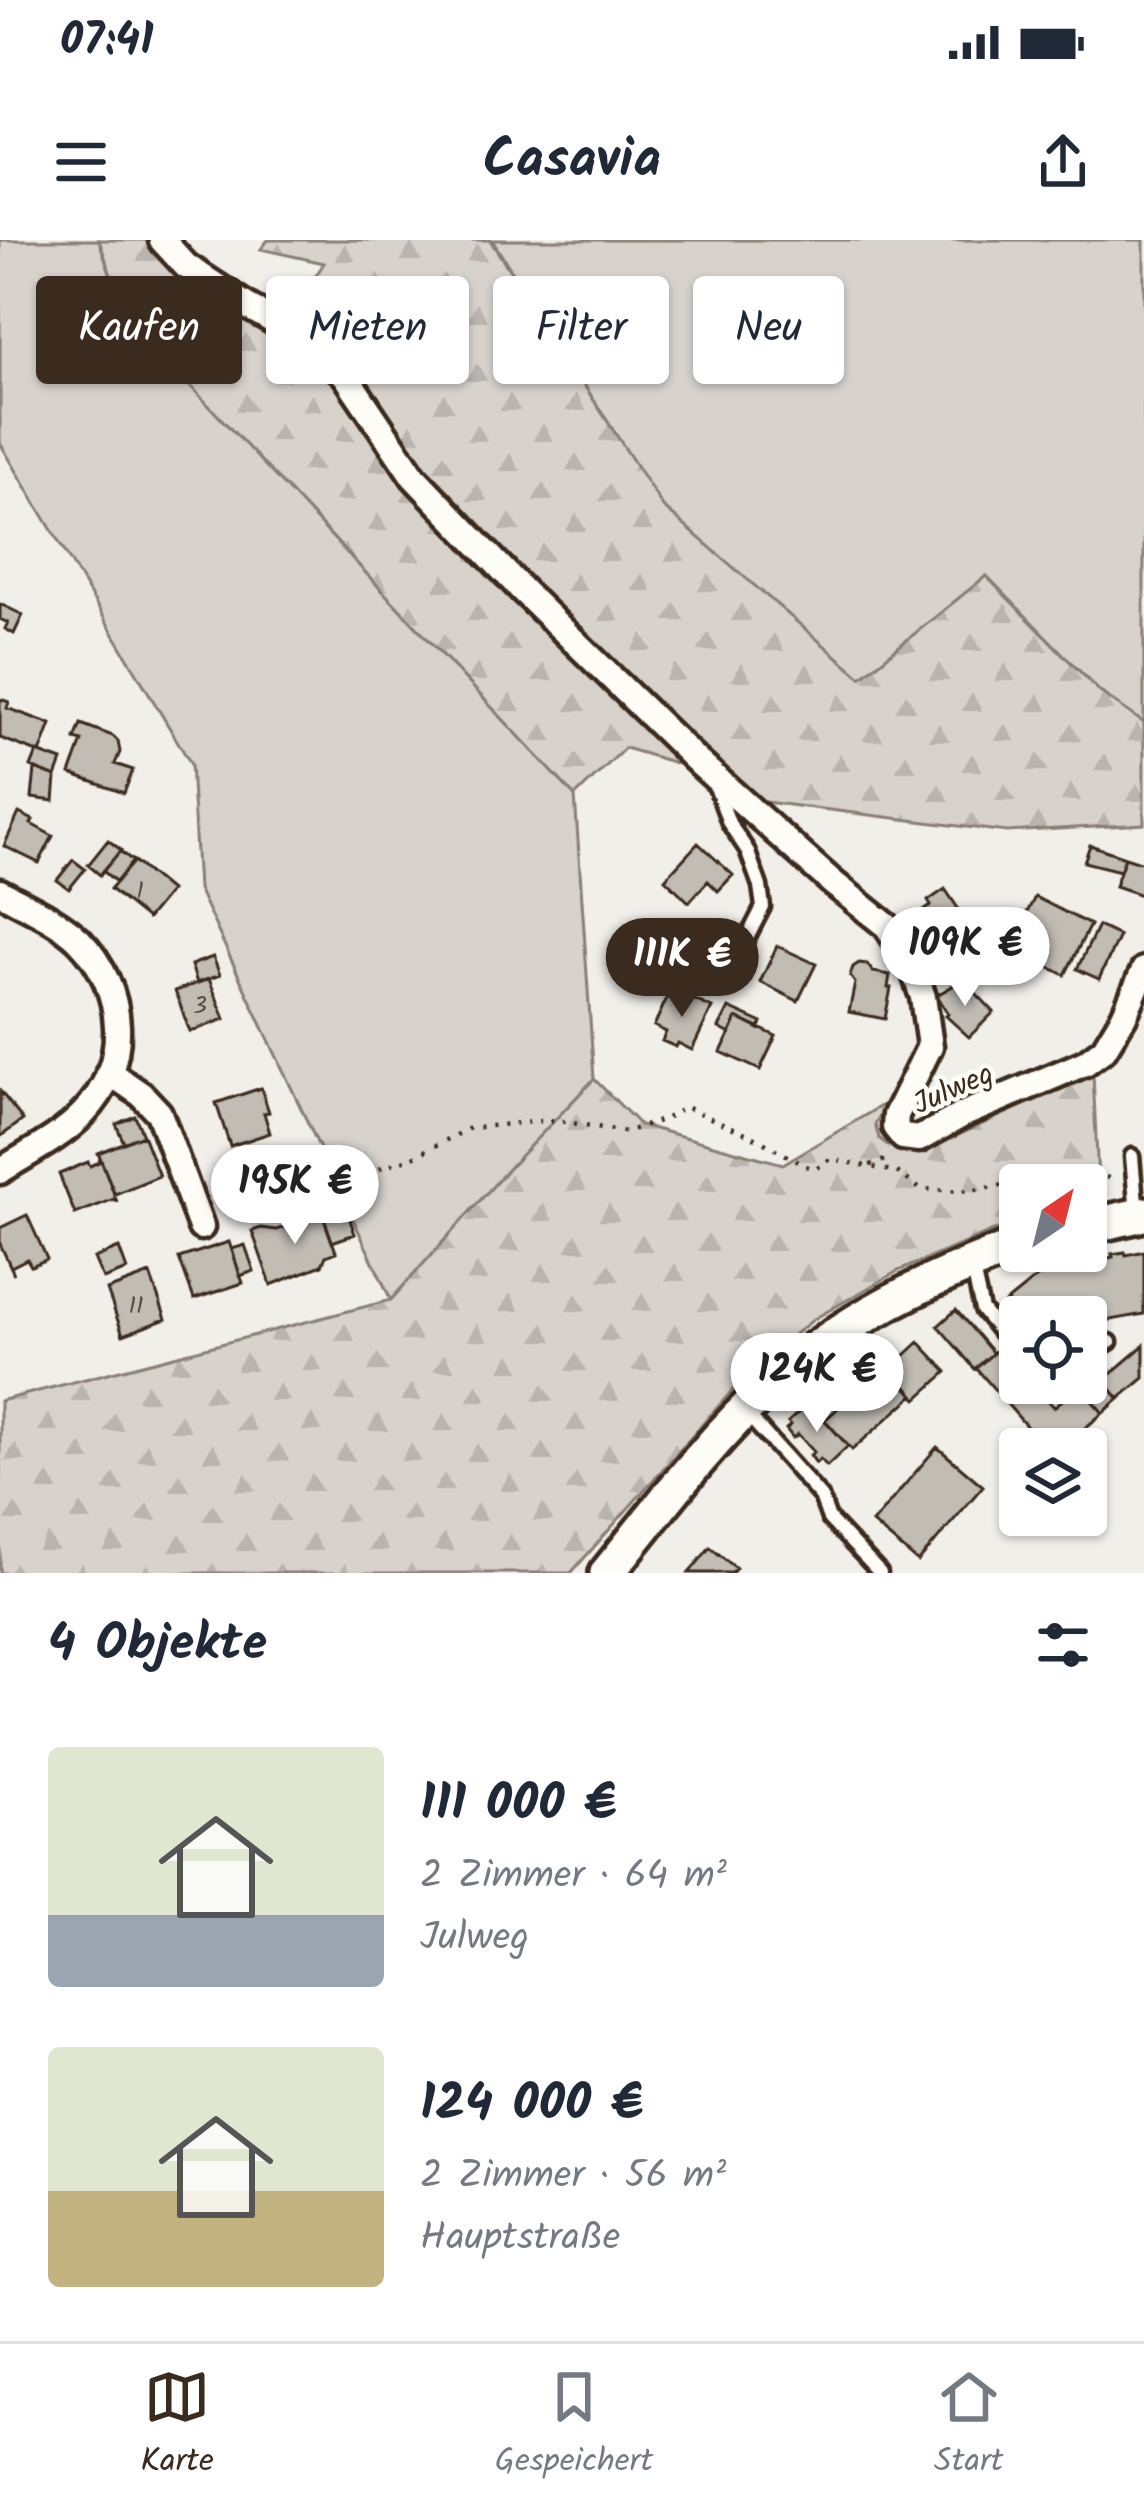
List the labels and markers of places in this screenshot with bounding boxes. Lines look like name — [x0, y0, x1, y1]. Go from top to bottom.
pin: 109K € — [867, 907, 1063, 1009]
pin: 111K € — [584, 918, 780, 1020]
pin: 195K € — [197, 1145, 393, 1247]
pin: 124K € — [719, 1333, 915, 1435]

